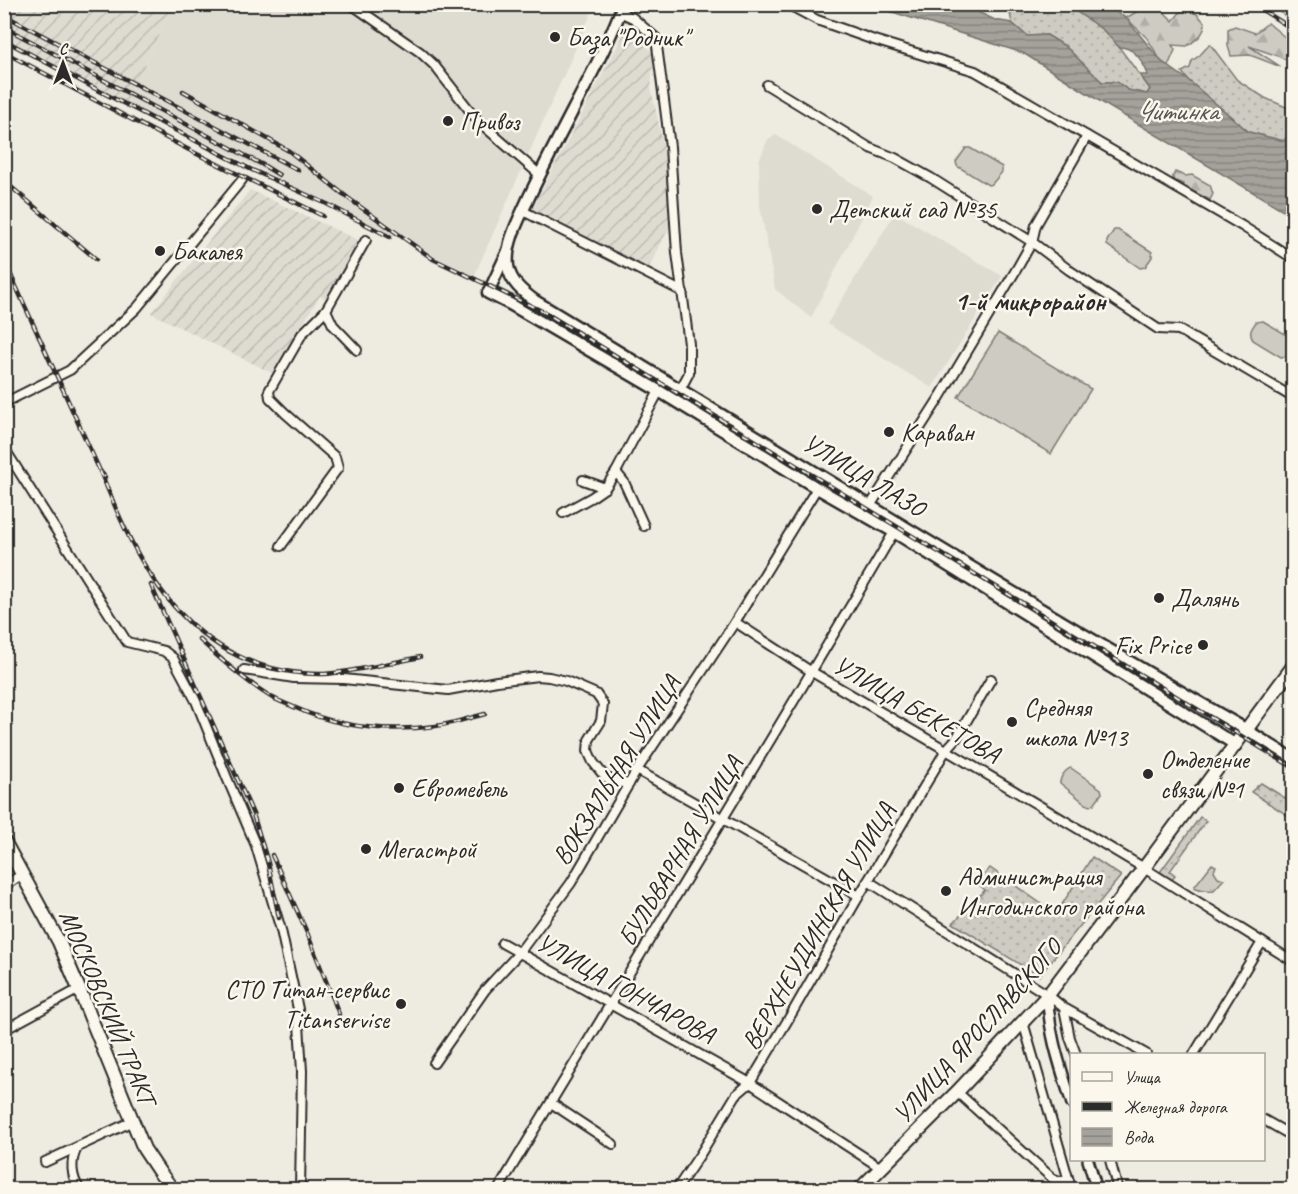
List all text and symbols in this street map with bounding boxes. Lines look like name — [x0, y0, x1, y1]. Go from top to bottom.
place label: База "Родник" — [567, 21, 693, 55]
marker: База "Родник" — [548, 30, 562, 44]
north arrow — [33, 33, 93, 93]
text: С — [59, 39, 69, 59]
water label: Читинка — [1136, 94, 1221, 128]
place label: Привоз — [460, 105, 522, 138]
marker: Привоз — [441, 114, 455, 128]
place label: Детский сад №35 — [829, 193, 998, 226]
marker: Детский сад №35 — [810, 202, 824, 216]
place label: Бакалея — [172, 235, 244, 268]
marker: Бакалея — [153, 244, 167, 258]
district label: 1-й микрорайон — [954, 284, 1108, 318]
place label: Караван — [901, 416, 976, 449]
marker: Караван — [882, 425, 896, 439]
street label: УЛИЦА ЛАЗО — [797, 426, 933, 526]
place label: Далянь — [1171, 582, 1240, 615]
marker: Далянь — [1152, 591, 1166, 605]
place label: Fix Price — [1115, 629, 1193, 662]
marker: Fix Price — [1196, 638, 1210, 652]
street label: УЛИЦА БЕКЕТОВА — [827, 648, 1008, 772]
street label: ВОКЗАЛЬНАЯ УЛИЦА — [545, 668, 689, 871]
place label: Средняя школа №13 — [1024, 691, 1130, 754]
marker: Средняя школа №13 — [1005, 715, 1019, 729]
place label: Отделение связи №1 — [1160, 743, 1251, 806]
street label: БУЛЬВАРНАЯ УЛИЦА — [611, 748, 751, 952]
marker: Отделение связи №1 — [1141, 767, 1155, 781]
place label: Евромебель — [411, 772, 508, 805]
marker: Евромебель — [392, 781, 406, 795]
street label: ВЕРХНЕУДИНСКАЯ УЛИЦА — [734, 796, 903, 1056]
place label: Мегастрой — [378, 833, 479, 866]
marker: Мегастрой — [359, 842, 373, 856]
place label: Администрация Ингодинского района — [958, 860, 1145, 923]
marker: Администрация Ингодинского района — [939, 884, 953, 898]
street label: МОСКОВСКИЙ ТРАКТ — [52, 905, 165, 1114]
street label: УЛИЦА ГОНЧАРОВА — [531, 926, 723, 1052]
street label: УЛИЦА ЯРОСЛАВСКОГО — [886, 930, 1071, 1130]
place label: СТО Титан-сервис Titanservise — [225, 973, 391, 1036]
marker: СТО Титан-сервис Titanservise — [394, 997, 408, 1011]
legend — [1070, 1053, 1265, 1161]
text: Улица — [1124, 1066, 1161, 1088]
text: Железная дорога — [1124, 1096, 1228, 1119]
text: Вода — [1124, 1126, 1155, 1148]

